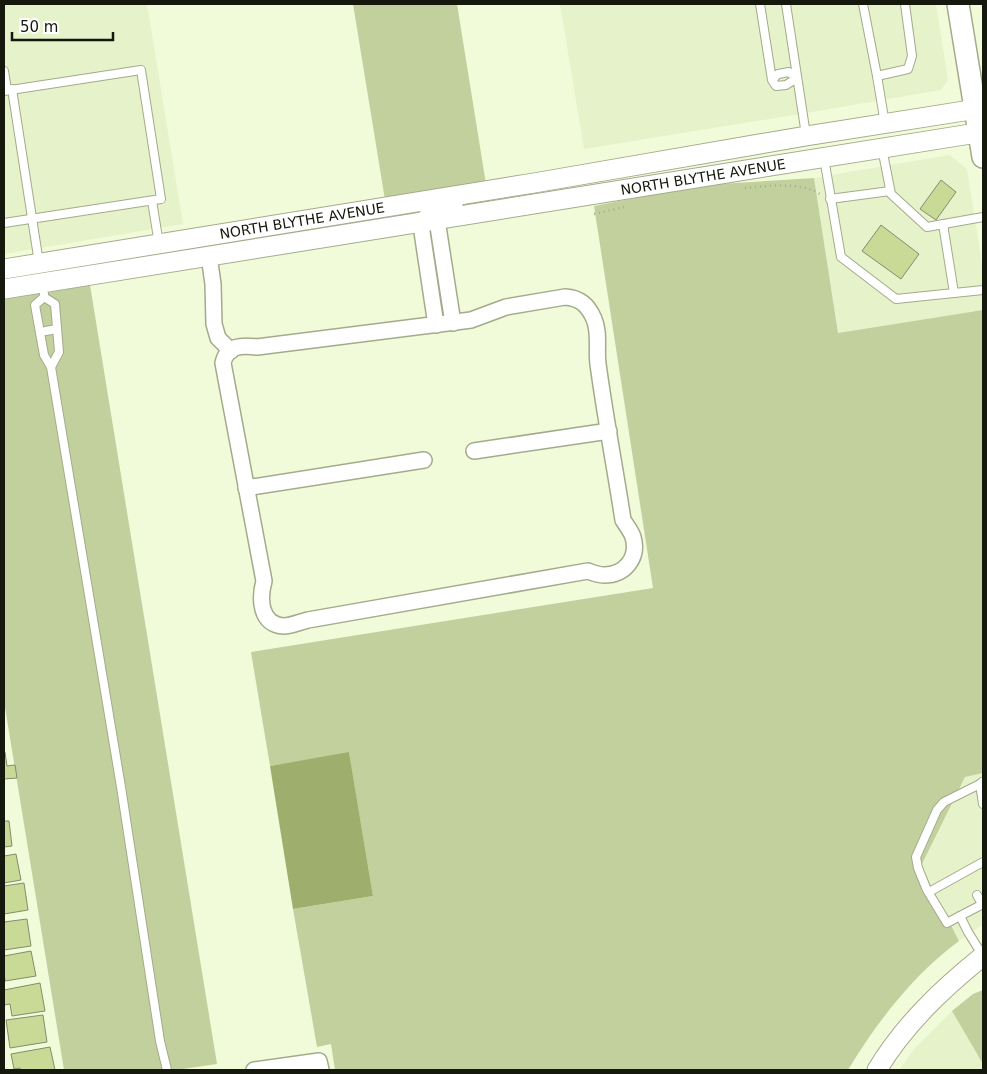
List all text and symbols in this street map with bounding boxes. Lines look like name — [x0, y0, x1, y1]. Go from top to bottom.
scale bar — [12, 10, 114, 42]
text: 50 m — [20, 18, 58, 36]
street label: NORTH BLYTHE AVENUE — [619, 156, 787, 198]
street label: NORTH BLYTHE AVENUE — [218, 199, 386, 242]

